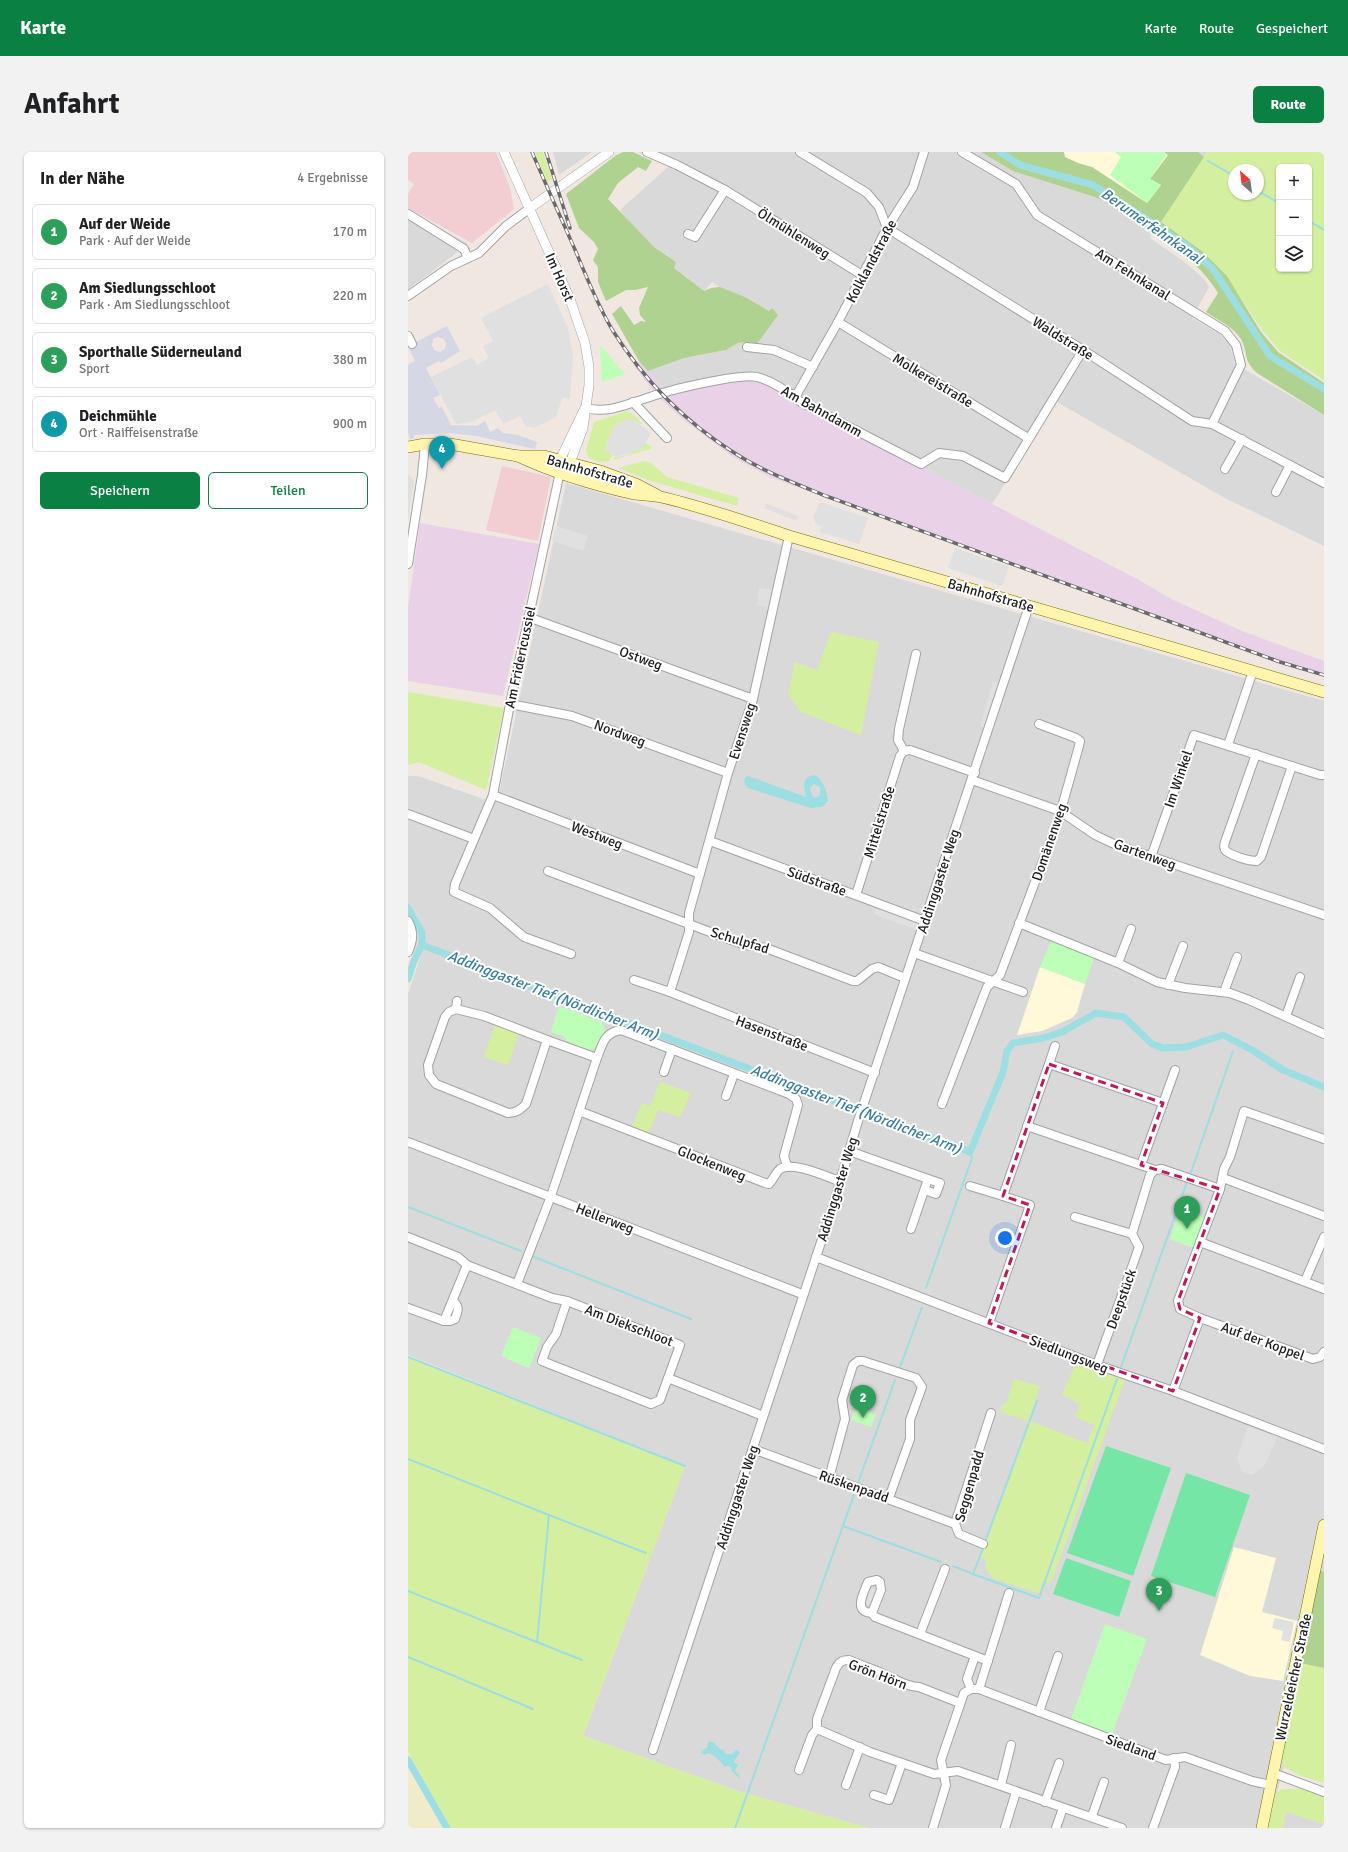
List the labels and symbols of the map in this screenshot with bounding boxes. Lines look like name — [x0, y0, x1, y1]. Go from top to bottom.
north arrow — [1228, 164, 1264, 200]
water label: Berumerfehnkanal — [1098, 184, 1208, 269]
street label: Ölmühlenweg — [754, 204, 833, 262]
street label: Kolklandstraße — [842, 217, 900, 306]
street label: Am Fehnkanal — [1092, 245, 1173, 304]
street label: Im Horst — [541, 250, 578, 304]
street label: Waldstraße — [1029, 313, 1096, 364]
street label: Molkereistraße — [889, 350, 976, 411]
street label: Am Bahndamm — [778, 382, 865, 441]
pin: 4 — [429, 436, 455, 469]
street label: Bahnhofstraße — [545, 451, 635, 492]
street label: Bahnhofstraße — [946, 575, 1036, 616]
street label: Am Fridericussiel — [501, 604, 540, 710]
street label: Ostweg — [617, 643, 665, 674]
street label: Evensweg — [725, 700, 760, 762]
street label: Nordweg — [592, 716, 648, 751]
street label: Im Winkel — [1161, 748, 1196, 810]
street label: Mittelstraße — [860, 784, 899, 860]
street label: Domänenweg — [1028, 801, 1071, 883]
street label: Westweg — [569, 818, 625, 853]
street label: Addinggaster Weg — [914, 827, 963, 935]
street label: Gartenweg — [1111, 835, 1178, 874]
street label: Südstraße — [785, 863, 849, 900]
street label: Schulpfad — [709, 924, 771, 957]
water label: Addinggaster Tief (Nördlicher Arm) — [445, 946, 662, 1044]
street label: Hasenstraße — [733, 1012, 810, 1055]
water label: Addinggaster Tief (Nördlicher Arm) — [748, 1060, 965, 1158]
street label: Addinggaster Weg — [813, 1135, 861, 1243]
street label: Glockenweg — [675, 1142, 749, 1185]
pin: 1 — [1174, 1196, 1200, 1229]
street label: Hellerweg — [573, 1200, 636, 1237]
your location — [995, 1228, 1015, 1248]
street label: Deepstück — [1103, 1267, 1140, 1332]
street label: Am Diekschloot — [582, 1301, 676, 1350]
street label: Auf der Koppel — [1219, 1318, 1307, 1364]
street label: Siedlungsweg — [1027, 1332, 1111, 1377]
pin: 2 — [850, 1385, 876, 1418]
street label: Addinggaster Weg — [713, 1443, 762, 1551]
street label: Seggenpadd — [951, 1448, 988, 1524]
street label: Rüskenpadd — [817, 1467, 891, 1506]
pin: 3 — [1146, 1578, 1172, 1611]
street label: Wurzeldeicher Straße — [1272, 1612, 1315, 1742]
street label: Grön Hörn — [846, 1656, 910, 1693]
street label: Siedland — [1103, 1731, 1158, 1764]

